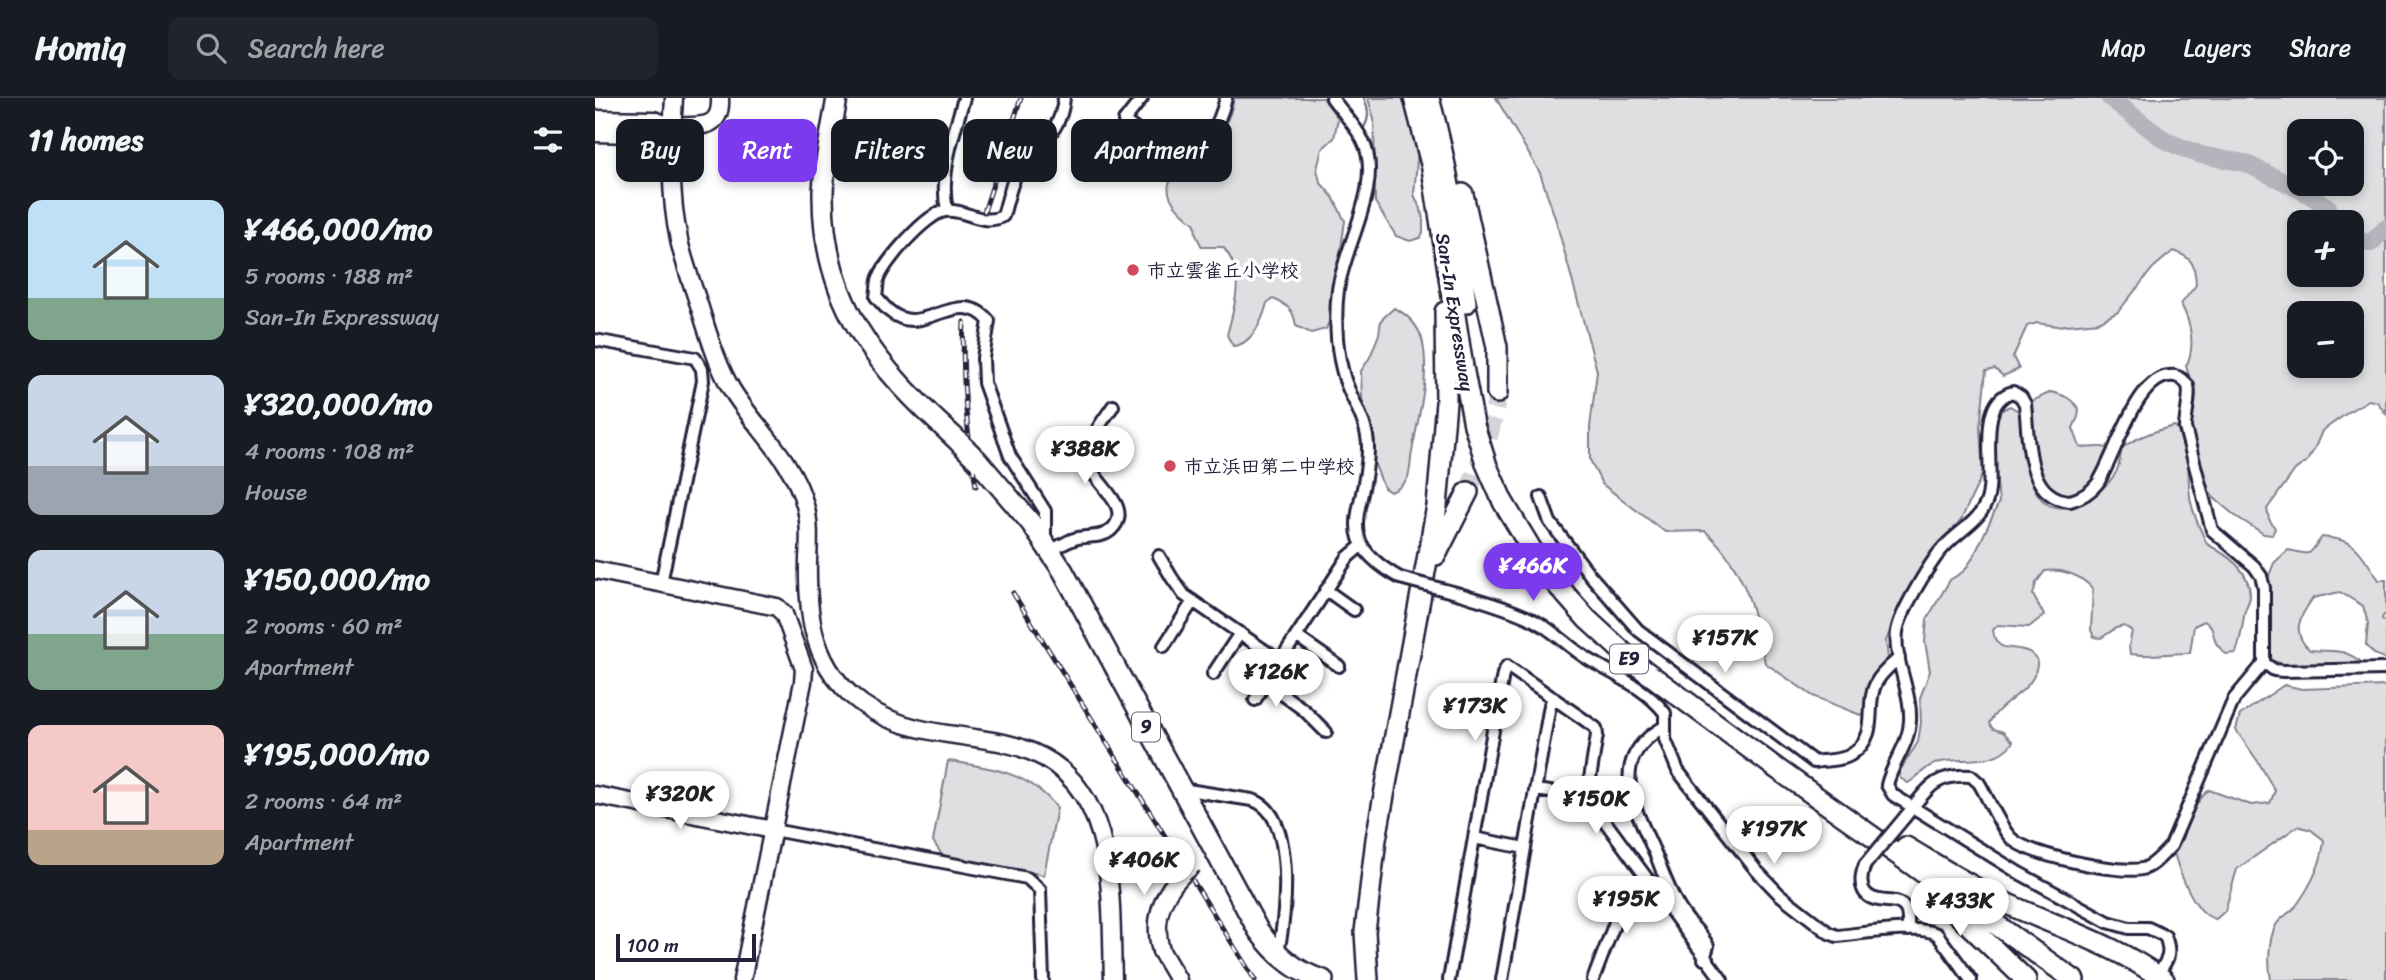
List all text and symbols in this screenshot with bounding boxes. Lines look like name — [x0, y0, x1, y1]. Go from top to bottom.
search box — [168, 17, 658, 80]
text: Homiq — [35, 19, 126, 77]
text: Search here — [248, 25, 385, 71]
text: Map — [2101, 27, 2146, 69]
text: Layers — [2184, 27, 2251, 69]
text: Share — [2289, 27, 2351, 69]
icon: search — [192, 29, 230, 67]
text: 11 homes — [28, 113, 143, 167]
chip: Buy — [616, 119, 704, 182]
chip: Rent — [718, 119, 817, 182]
chip: Filters — [831, 119, 949, 182]
chip: New — [963, 119, 1057, 182]
chip: Apartment — [1071, 119, 1232, 182]
map controls — [2287, 119, 2364, 378]
button: locate — [2287, 119, 2364, 196]
icon: filters — [529, 121, 567, 159]
text: ¥466,000/mo — [245, 202, 433, 256]
button: + — [2287, 210, 2364, 287]
icon: home — [84, 228, 168, 312]
street label: San-In Expressway — [1426, 230, 1484, 394]
place label: 市立雲雀丘小学校 — [1147, 254, 1299, 287]
text: 5 rooms · 188 m² — [245, 256, 413, 297]
marker: 市立雲雀丘小学校 — [1125, 262, 1141, 278]
text: San-In Expressway — [245, 297, 439, 338]
button: − — [2287, 301, 2364, 378]
text: ¥320,000/mo — [245, 377, 433, 431]
icon: home — [84, 403, 168, 487]
pin: ¥388K — [1036, 426, 1134, 486]
text: ¥388K — [1051, 428, 1119, 469]
text: 4 rooms · 108 m² — [245, 431, 414, 472]
place label: 市立浜田第二中学校 — [1184, 450, 1355, 483]
marker: 市立浜田第二中学校 — [1162, 458, 1178, 474]
text: House — [245, 472, 307, 513]
pin: ¥466K — [1484, 544, 1582, 603]
text: ¥466K — [1499, 545, 1567, 586]
text: ¥150,000/mo — [245, 552, 430, 606]
icon: home — [84, 578, 168, 662]
text: 2 rooms · 60 m² — [245, 606, 403, 647]
pin: ¥157K — [1676, 616, 1774, 675]
text: ¥157K — [1693, 617, 1757, 658]
road number: E9 — [1610, 644, 1648, 674]
text: Apartment — [245, 647, 354, 688]
pin: ¥126K — [1227, 650, 1325, 709]
text: ¥126K — [1245, 651, 1307, 692]
pin: ¥173K — [1426, 684, 1524, 743]
text: ¥173K — [1444, 685, 1506, 726]
road number: 9 — [1132, 712, 1160, 742]
text: ¥195,000/mo — [245, 727, 429, 781]
icon: home — [84, 753, 168, 837]
pin: ¥320K — [631, 772, 729, 831]
text: ¥320K — [646, 773, 714, 814]
pin: ¥150K — [1547, 776, 1645, 836]
text: ¥150K — [1563, 778, 1629, 819]
text: 2 rooms · 64 m² — [245, 781, 402, 822]
pin: ¥197K — [1725, 806, 1823, 866]
text: ¥197K — [1742, 808, 1806, 849]
text: Apartment — [245, 822, 354, 863]
pin: ¥406K — [1095, 838, 1193, 897]
text: ¥406K — [1110, 839, 1178, 880]
pin: ¥195K — [1577, 876, 1675, 936]
text: ¥195K — [1594, 878, 1658, 919]
pin: ¥433K — [1911, 878, 2009, 938]
text: ¥433K — [1927, 880, 1993, 921]
text: 100 m — [627, 929, 679, 962]
scale bar — [616, 931, 756, 963]

